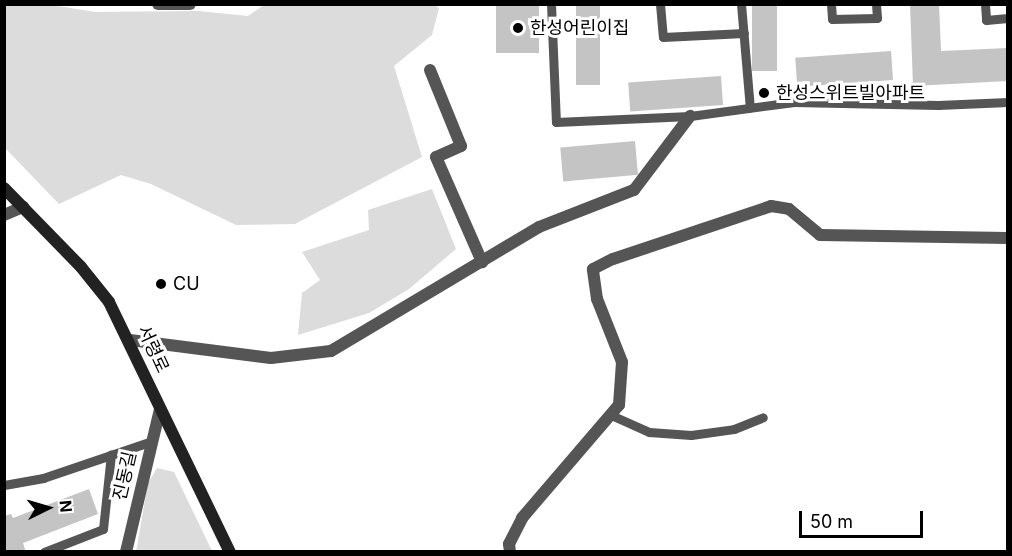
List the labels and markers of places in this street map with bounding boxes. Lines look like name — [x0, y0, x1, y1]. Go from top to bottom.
place label: 한성어린이집 — [530, 17, 629, 39]
marker: 한성어린이집 — [511, 21, 525, 35]
place label: 한성스위트빌아파트 — [776, 82, 925, 104]
marker: 한성스위트빌아파트 — [757, 86, 771, 100]
place label: CU — [173, 273, 200, 295]
marker: CU — [154, 277, 168, 291]

